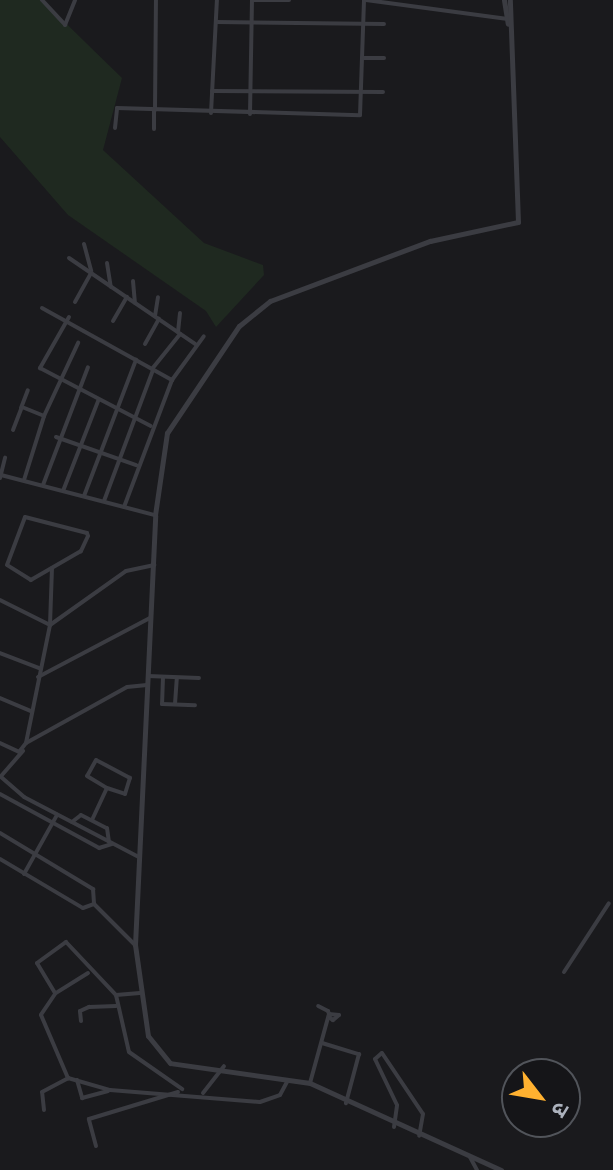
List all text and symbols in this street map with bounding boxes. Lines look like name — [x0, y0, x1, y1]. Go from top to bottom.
north arrow — [501, 1058, 581, 1138]
text: उ — [546, 1098, 574, 1122]

